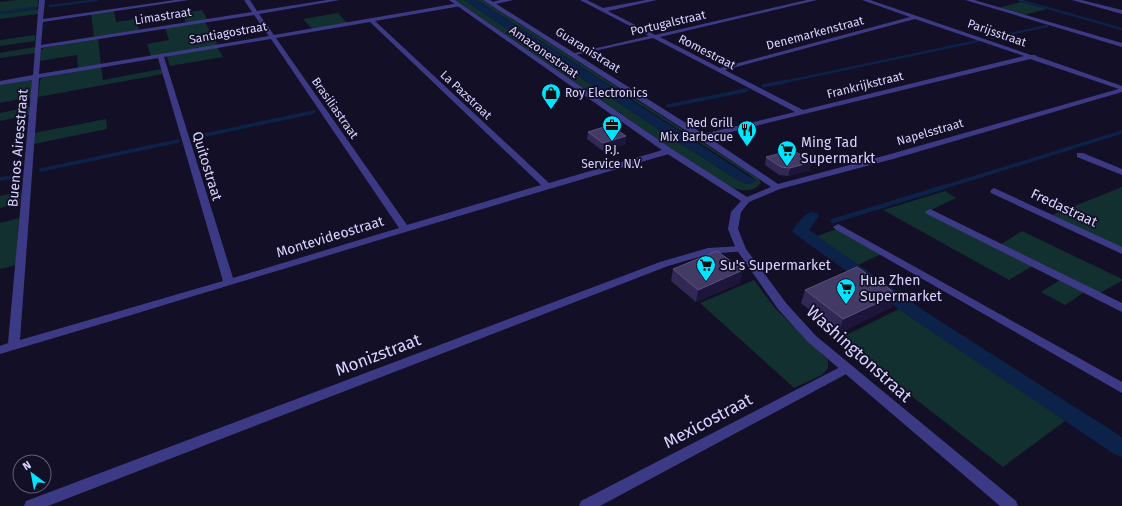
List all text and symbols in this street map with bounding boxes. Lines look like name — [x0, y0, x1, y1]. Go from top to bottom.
street label: Limastraat — [133, 4, 193, 27]
street label: Portugalstraat — [629, 7, 708, 38]
street label: Denemarkenstraat — [765, 13, 866, 53]
street label: Parijsstraat — [966, 16, 1029, 50]
street label: Santiagostraat — [188, 19, 269, 47]
street label: Amazonestraat — [507, 23, 582, 81]
street label: Guaranistraat — [553, 25, 624, 76]
street label: Romestraat — [676, 32, 739, 73]
street label: La Pazstraat — [437, 68, 495, 123]
street label: Frankrijkstraat — [825, 69, 905, 101]
street label: Brasiliastraat — [309, 75, 362, 142]
shop icon: Roy Electronics — [540, 82, 562, 110]
place label: Roy Electronics — [565, 86, 648, 100]
street label: Buenos Airesstraat — [4, 87, 32, 208]
office icon: P.J. Service N.V. — [601, 114, 623, 142]
place label: Red Grill Mix Barbecue — [660, 116, 733, 144]
street label: Napelsstraat — [895, 116, 966, 148]
restaurant icon: Red Grill Mix Barbecue — [736, 119, 758, 147]
street label: Quitostraat — [188, 129, 226, 204]
place label: Ming Tad Supermarkt — [801, 134, 876, 167]
supermarket icon: Ming Tad Supermarkt — [776, 139, 798, 167]
place label: P.J. Service N.V. — [581, 143, 643, 171]
street label: Fredastraat — [1028, 185, 1101, 231]
street label: Montevideostraat — [274, 212, 387, 261]
supermarket icon: Su's Supermarket — [695, 254, 717, 282]
place label: Su's Supermarket — [720, 257, 832, 274]
place label: Hua Zhen Supermarket — [860, 272, 943, 305]
supermarket icon: Hua Zhen Supermarket — [835, 277, 857, 305]
street label: Washingtonstraat — [802, 301, 917, 407]
street label: Monizstraat — [332, 329, 424, 381]
street label: Mexicostraat — [660, 388, 757, 453]
north arrow — [12, 454, 52, 494]
text: N — [20, 458, 34, 473]

